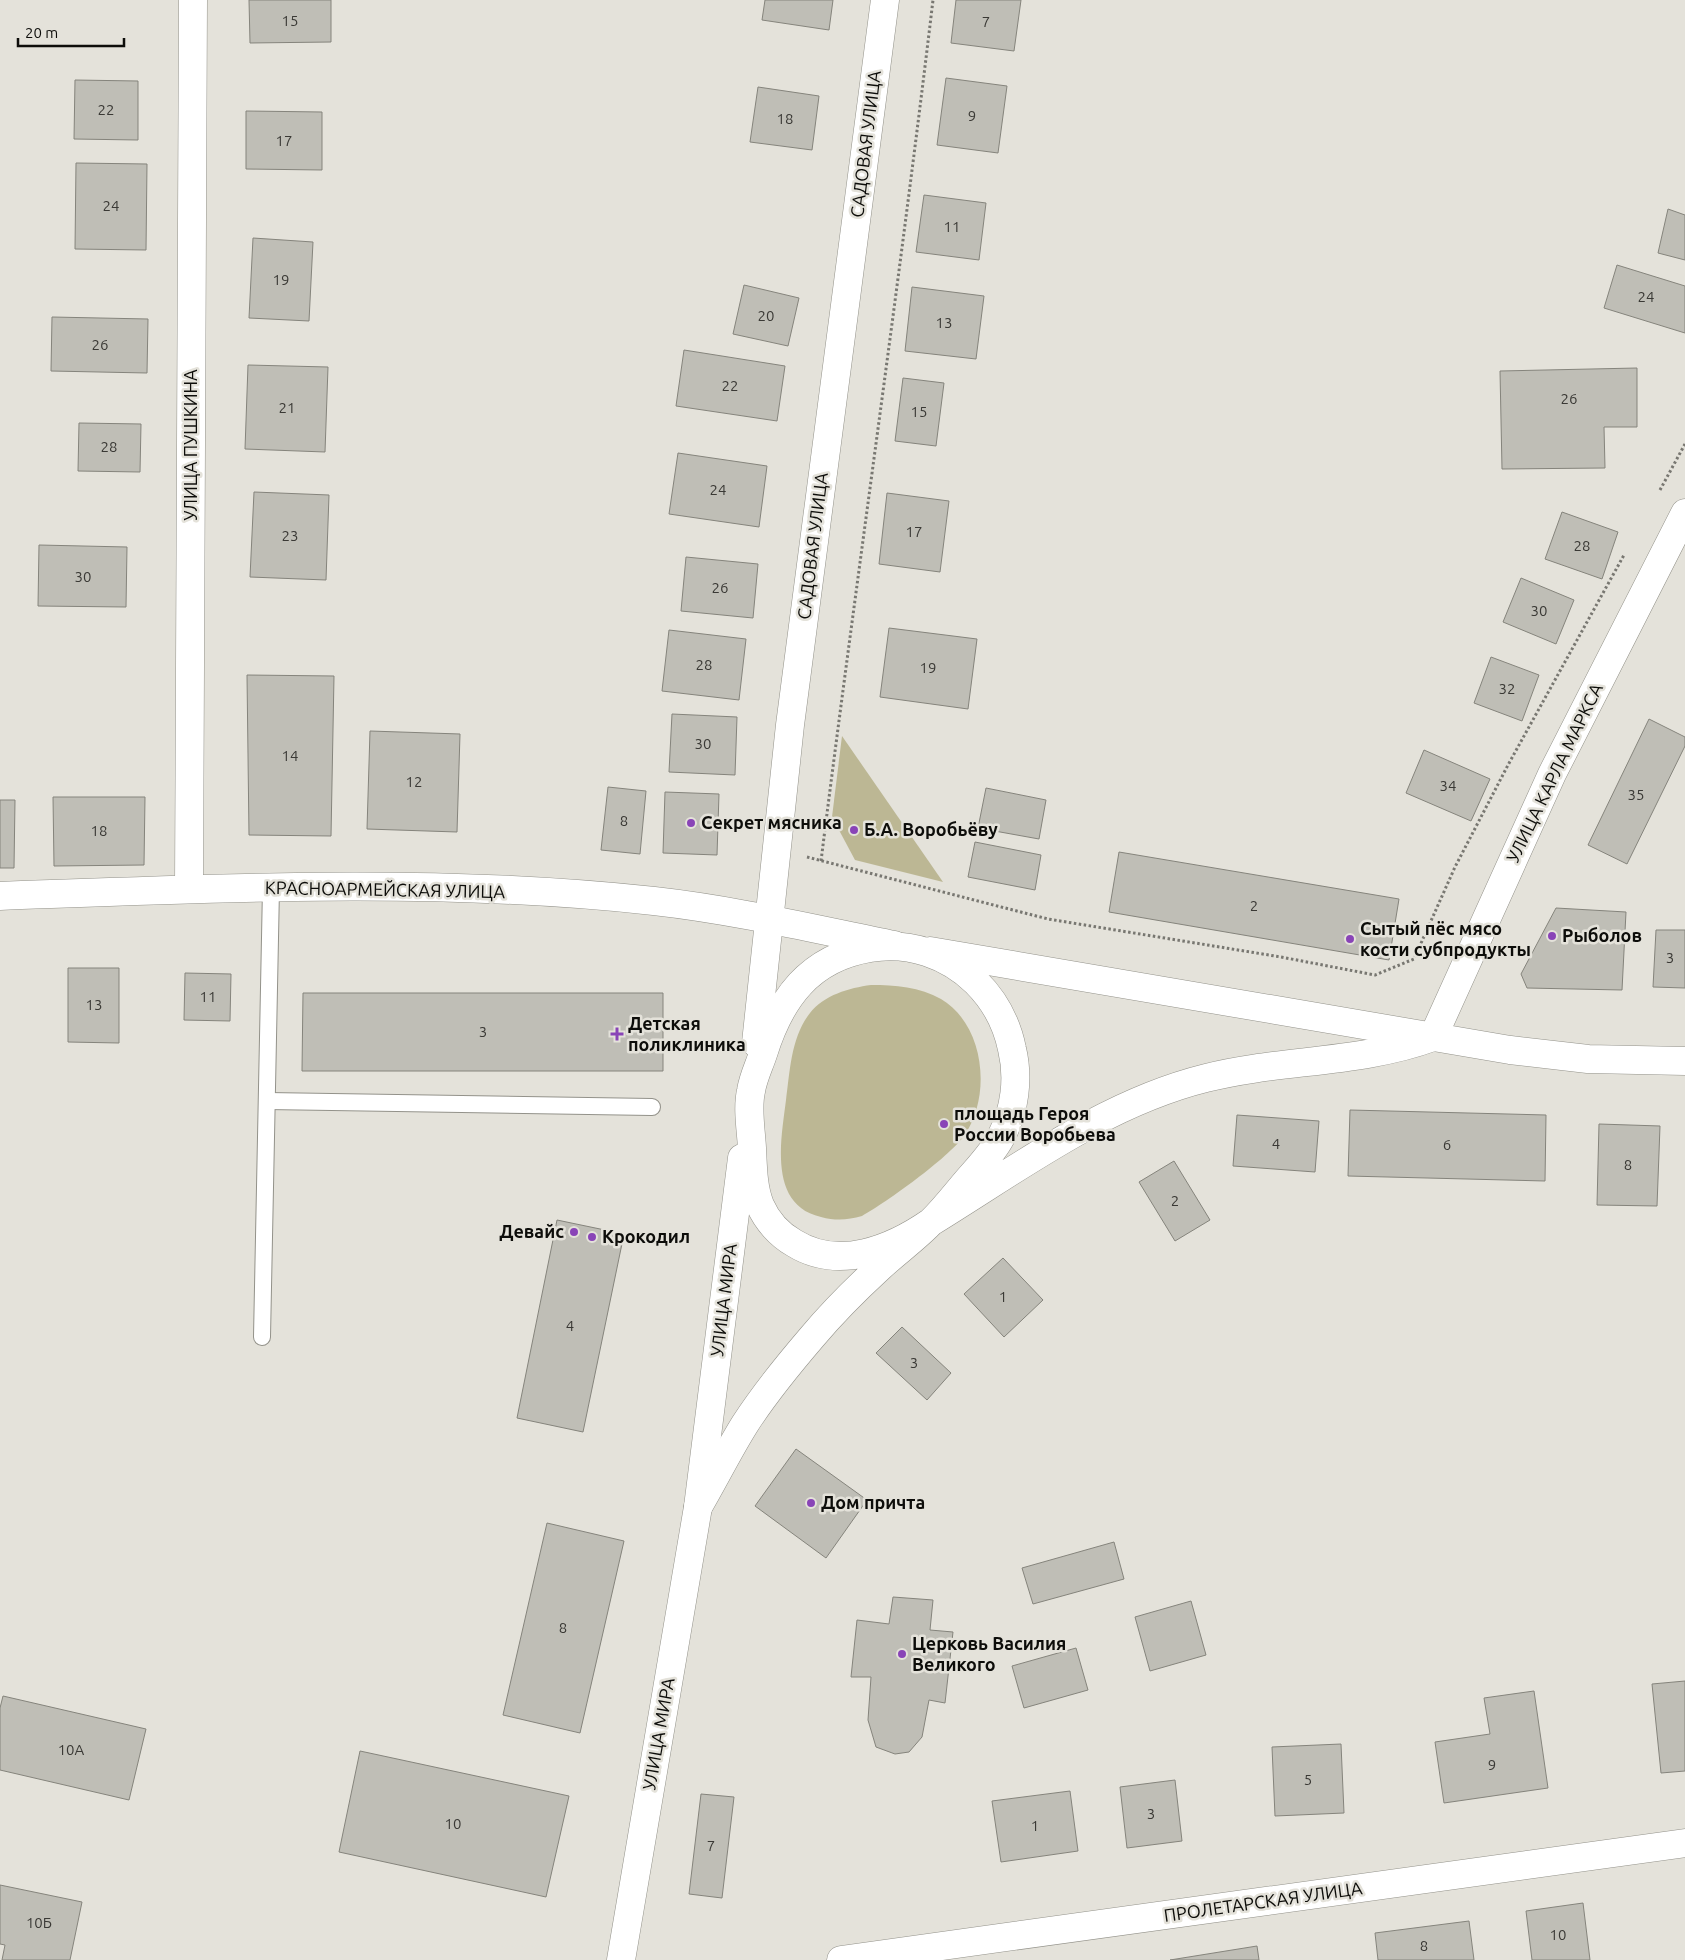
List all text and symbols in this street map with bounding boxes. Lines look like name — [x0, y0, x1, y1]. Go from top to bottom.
house number: 15 — [282, 12, 298, 29]
house number: 7 — [982, 13, 990, 30]
scale bar — [18, 15, 124, 47]
text: 20 m — [25, 24, 58, 41]
street label: САДОВАЯ УЛИЦА — [846, 69, 884, 219]
house number: 22 — [98, 101, 114, 118]
house number: 9 — [968, 107, 976, 124]
house number: 18 — [777, 110, 793, 127]
house number: 17 — [276, 132, 292, 149]
house number: 24 — [103, 197, 119, 214]
house number: 11 — [944, 218, 960, 235]
house number: 19 — [273, 271, 289, 288]
house number: 24 — [1638, 288, 1654, 305]
house number: 20 — [758, 307, 774, 324]
house number: 13 — [936, 314, 952, 331]
house number: 26 — [92, 336, 108, 353]
street label: УЛИЦА ПУШКИНА — [180, 369, 200, 521]
house number: 22 — [722, 377, 738, 394]
house number: 26 — [1561, 390, 1577, 407]
house number: 21 — [279, 399, 295, 416]
house number: 15 — [911, 403, 927, 420]
house number: 28 — [101, 438, 117, 455]
street label: САДОВАЯ УЛИЦА — [793, 471, 831, 621]
house number: 24 — [710, 481, 726, 498]
house number: 17 — [906, 523, 922, 540]
house number: 23 — [282, 527, 298, 544]
house number: 28 — [1574, 537, 1590, 554]
house number: 30 — [75, 568, 91, 585]
house number: 26 — [712, 579, 728, 596]
house number: 30 — [1531, 602, 1547, 619]
house number: 28 — [696, 656, 712, 673]
house number: 19 — [920, 659, 936, 676]
house number: 32 — [1499, 680, 1515, 697]
street label: УЛИЦА КАРЛА МАРКСА — [1502, 680, 1606, 865]
house number: 30 — [695, 735, 711, 752]
house number: 14 — [282, 747, 298, 764]
house number: 12 — [406, 773, 422, 790]
house number: 34 — [1440, 777, 1456, 794]
house number: 35 — [1628, 786, 1644, 803]
house number: 8 — [620, 812, 628, 829]
place label: Секрет мясника — [701, 812, 842, 832]
marker: Секрет мясника — [685, 817, 697, 829]
place label: Б.А. Воробьёву — [864, 819, 998, 839]
house number: 18 — [91, 822, 107, 839]
marker: Б.А. Воробьёву — [848, 824, 860, 836]
street label: КРАСНОАРМЕЙСКАЯ УЛИЦА — [265, 877, 506, 901]
house number: 2 — [1250, 897, 1258, 914]
place label: Сытый пёс мясо кости субпродукты — [1360, 918, 1531, 959]
place label: Рыболов — [1562, 925, 1642, 945]
marker: Рыболов — [1546, 930, 1558, 942]
marker: Сытый пёс мясо кости субпродукты — [1344, 933, 1356, 945]
house number: 3 — [1666, 949, 1674, 966]
house number: 11 — [200, 988, 216, 1005]
house number: 13 — [86, 996, 102, 1013]
place label: Детская поликлиника — [628, 1013, 746, 1054]
house number: 3 — [479, 1023, 487, 1040]
marker: Детская поликлиника — [610, 1027, 624, 1041]
place label: площадь Героя России Воробьева — [954, 1103, 1116, 1144]
marker: площадь Героя России Воробьева — [938, 1118, 950, 1130]
house number: 4 — [1272, 1135, 1280, 1152]
house number: 6 — [1443, 1136, 1451, 1153]
house number: 8 — [1624, 1156, 1632, 1173]
house number: 2 — [1171, 1192, 1179, 1209]
place label: Девайс — [499, 1221, 564, 1241]
marker: Девайс — [568, 1226, 580, 1238]
place label: Крокодил — [602, 1226, 690, 1246]
marker: Крокодил — [586, 1231, 598, 1243]
street label: УЛИЦА МИРА — [706, 1242, 740, 1358]
house number: 1 — [999, 1288, 1007, 1305]
house number: 4 — [566, 1317, 574, 1334]
house number: 3 — [910, 1354, 918, 1371]
place label: Дом причта — [821, 1492, 925, 1512]
marker: Дом причта — [805, 1497, 817, 1509]
house number: 8 — [559, 1619, 567, 1636]
place label: Церковь Василия Великого — [912, 1633, 1066, 1674]
marker: Церковь Василия Великого — [896, 1648, 908, 1660]
street label: УЛИЦА МИРА — [638, 1676, 678, 1792]
house number: 10А — [58, 1741, 85, 1758]
house number: 9 — [1488, 1756, 1496, 1773]
house number: 5 — [1304, 1771, 1312, 1788]
house number: 3 — [1147, 1805, 1155, 1822]
house number: 10 — [445, 1815, 461, 1832]
house number: 1 — [1031, 1817, 1039, 1834]
house number: 7 — [707, 1837, 715, 1854]
street label: ПРОЛЕТАРСКАЯ УЛИЦА — [1162, 1877, 1364, 1925]
house number: 10Б — [26, 1914, 52, 1931]
house number: 10 — [1550, 1926, 1566, 1943]
house number: 8 — [1420, 1937, 1428, 1954]

